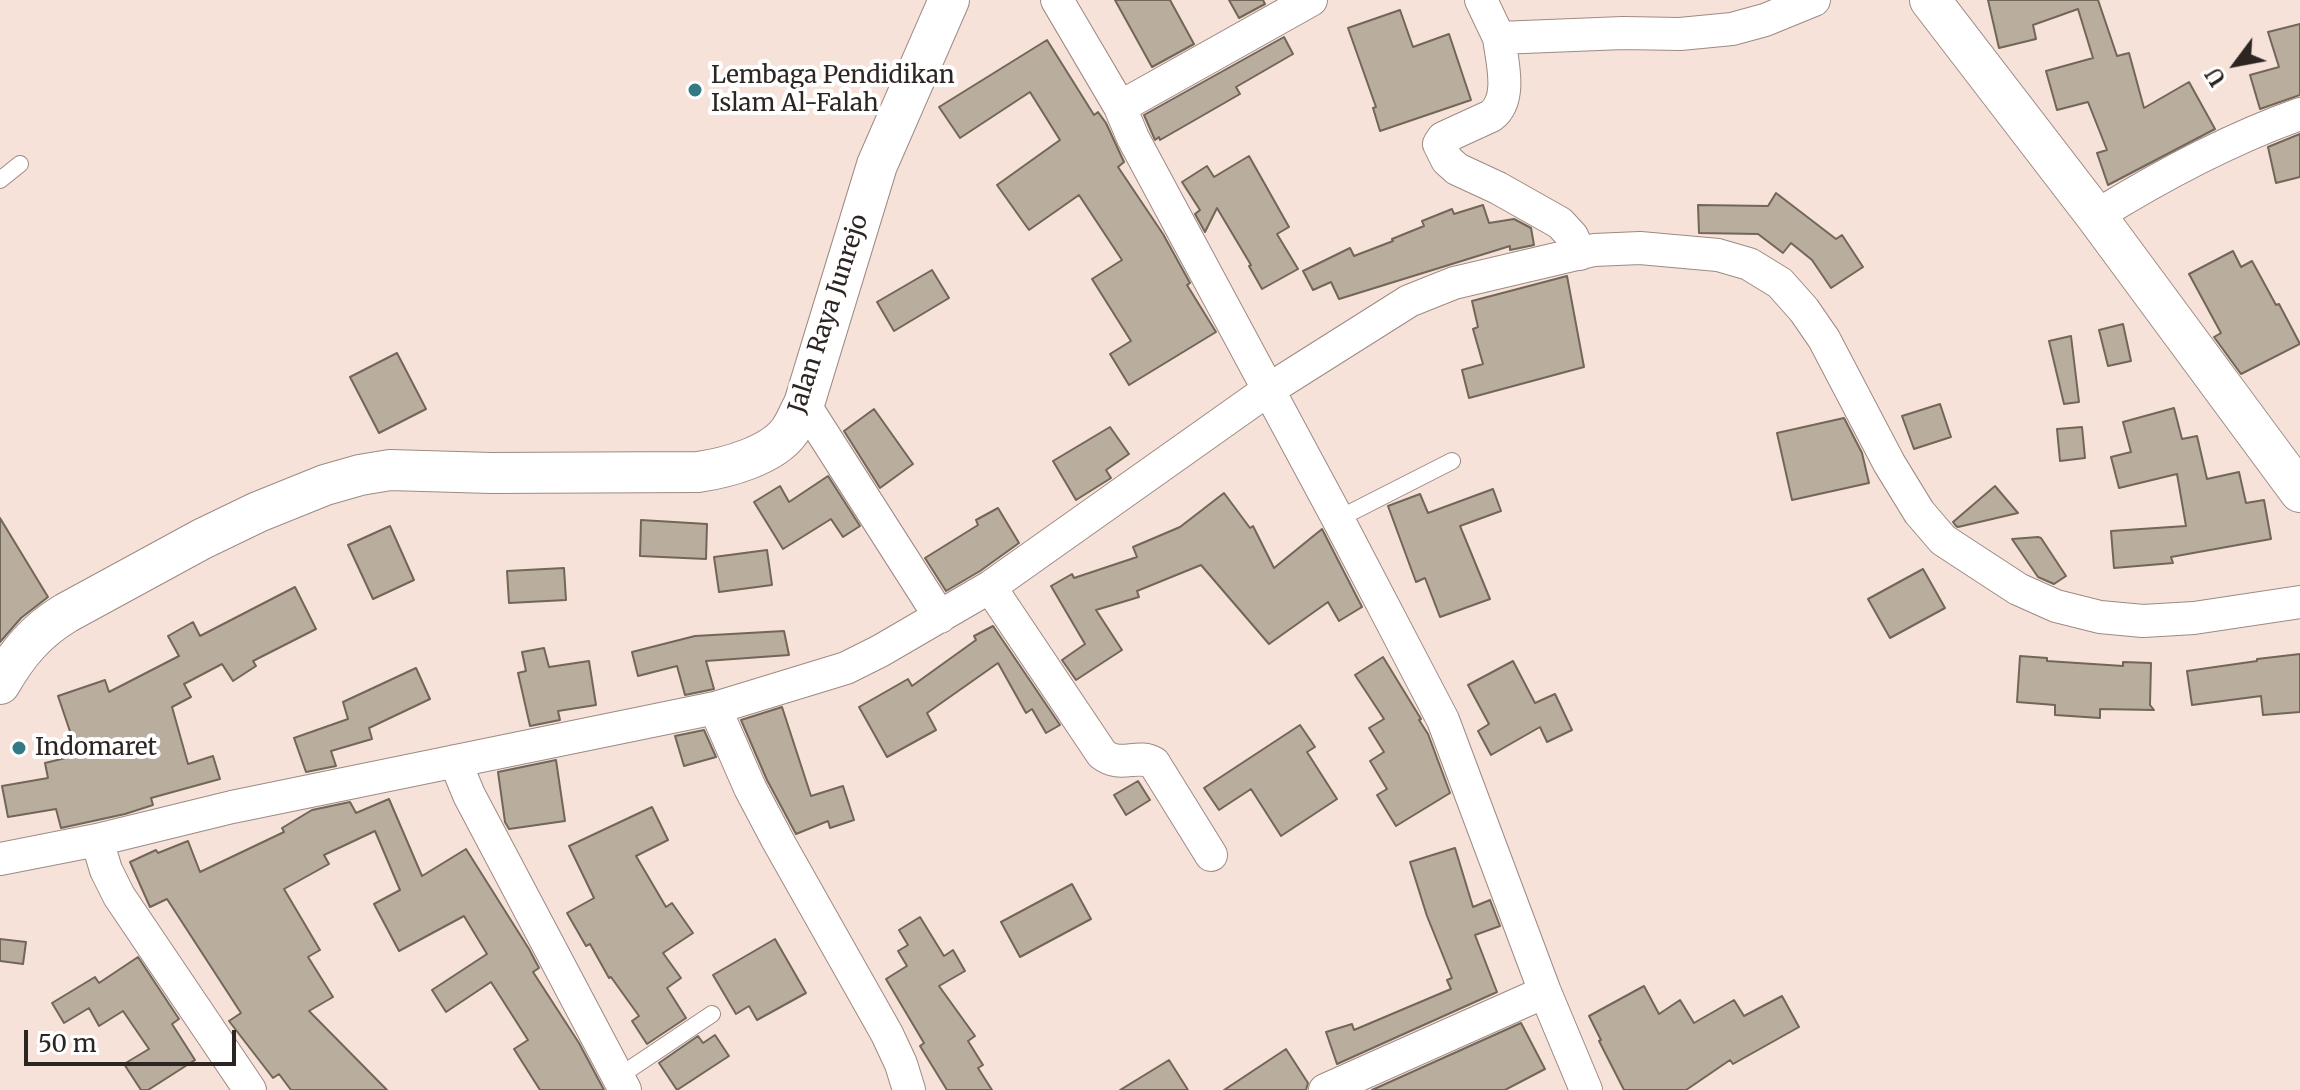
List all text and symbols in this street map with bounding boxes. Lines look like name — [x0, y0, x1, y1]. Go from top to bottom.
north arrow — [2196, 24, 2276, 104]
place label: Lembaga Pendidikan Islam Al-Falah — [711, 62, 955, 118]
text: U — [2199, 62, 2232, 91]
marker: Lembaga Pendidikan Islam Al-Falah — [686, 81, 704, 99]
street label: Jalan Raya Junrejo — [783, 211, 875, 417]
place label: Indomaret — [35, 734, 157, 762]
marker: Indomaret — [10, 739, 28, 757]
scale bar — [28, 1014, 240, 1064]
text: 50 m — [38, 1028, 97, 1059]

